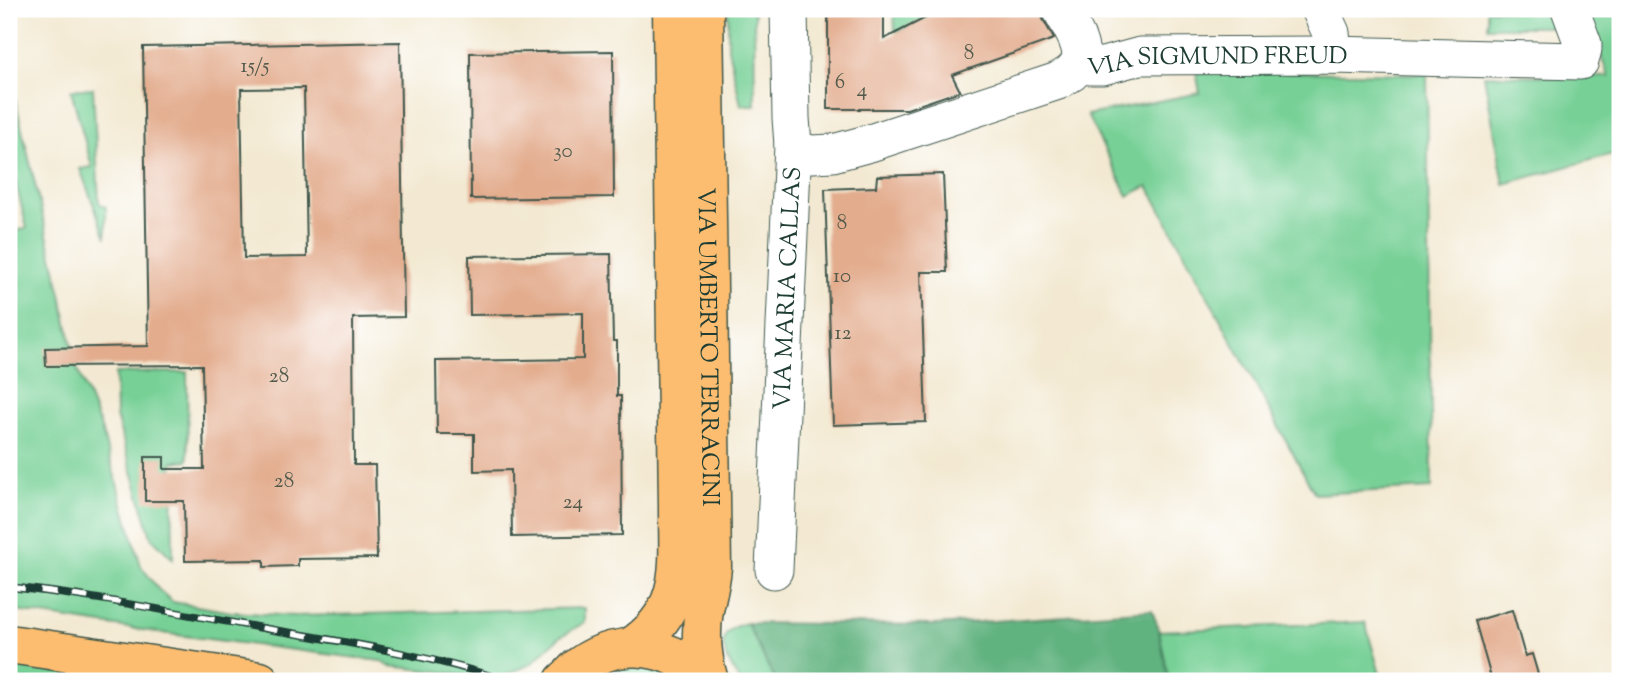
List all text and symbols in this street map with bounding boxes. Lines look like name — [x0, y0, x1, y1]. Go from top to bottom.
house number: 8 — [964, 39, 974, 69]
street label: VIA SIGMUND FREUD — [1087, 40, 1348, 85]
house number: 15/5 — [241, 52, 269, 82]
house number: 6 — [835, 68, 845, 98]
house number: 4 — [857, 76, 867, 106]
house number: 30 — [553, 137, 573, 167]
street label: VIA MARIA CALLAS — [766, 166, 811, 411]
street label: VIA UMBERTO TERRACINI — [688, 187, 726, 507]
house number: 8 — [837, 209, 847, 239]
house number: 10 — [833, 262, 851, 292]
house number: 12 — [835, 319, 852, 349]
house number: 28 — [269, 362, 289, 392]
house number: 28 — [274, 467, 294, 497]
house number: 24 — [563, 488, 583, 518]

